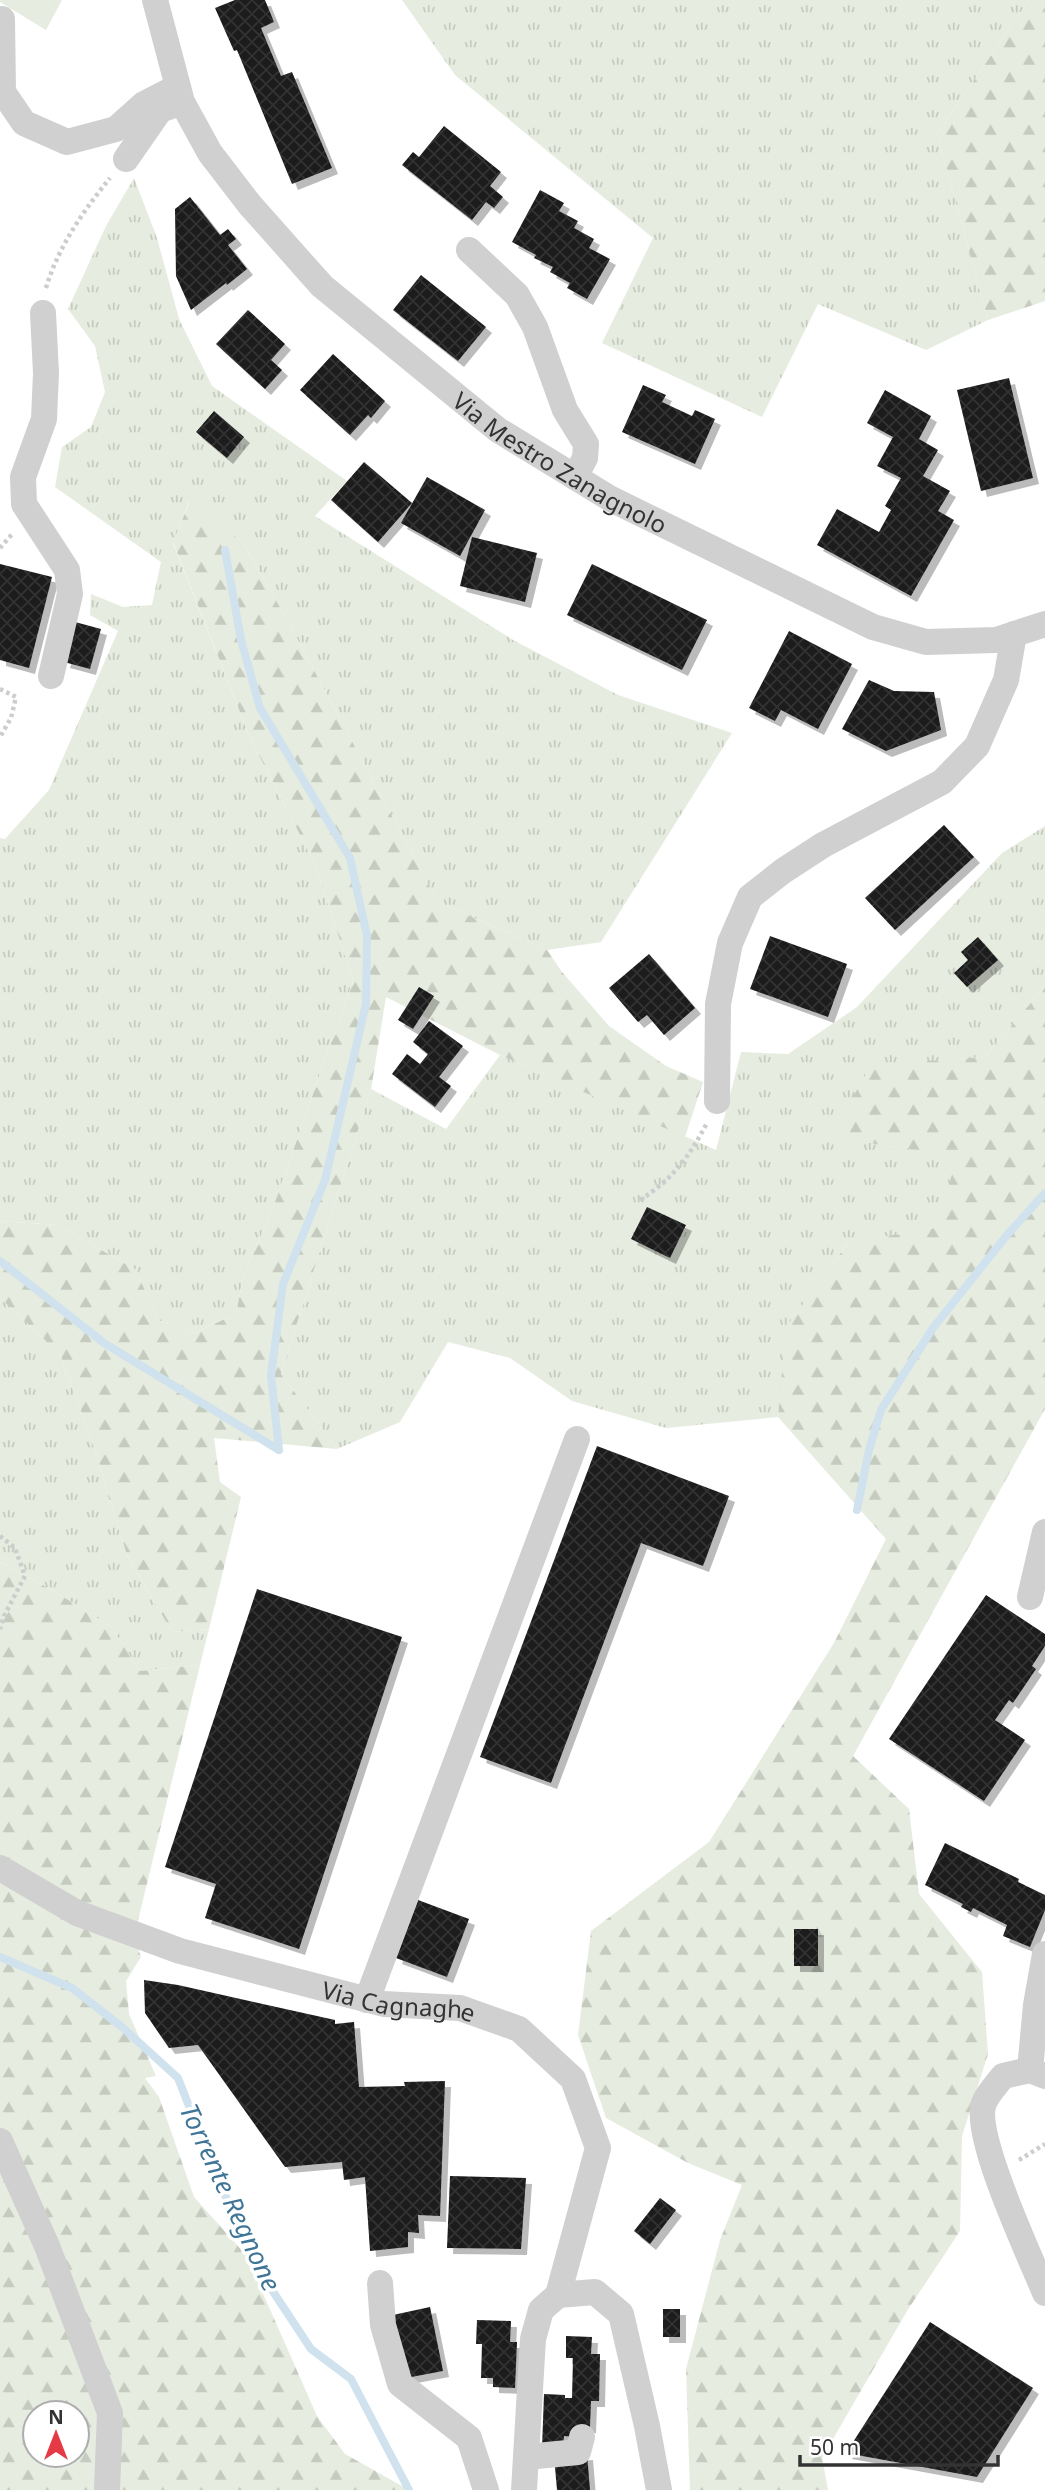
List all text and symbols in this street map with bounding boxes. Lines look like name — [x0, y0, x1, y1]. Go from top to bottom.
street label: Via Mestro Zanagnolo — [446, 383, 673, 540]
street label: Via Cagnaghe — [319, 1972, 480, 2029]
water label: Torrente Regnone — [172, 2097, 290, 2297]
north arrow — [21, 2399, 91, 2469]
text: N — [48, 2404, 64, 2430]
scale bar — [800, 2424, 998, 2468]
text: 50 m — [810, 2433, 859, 2461]

